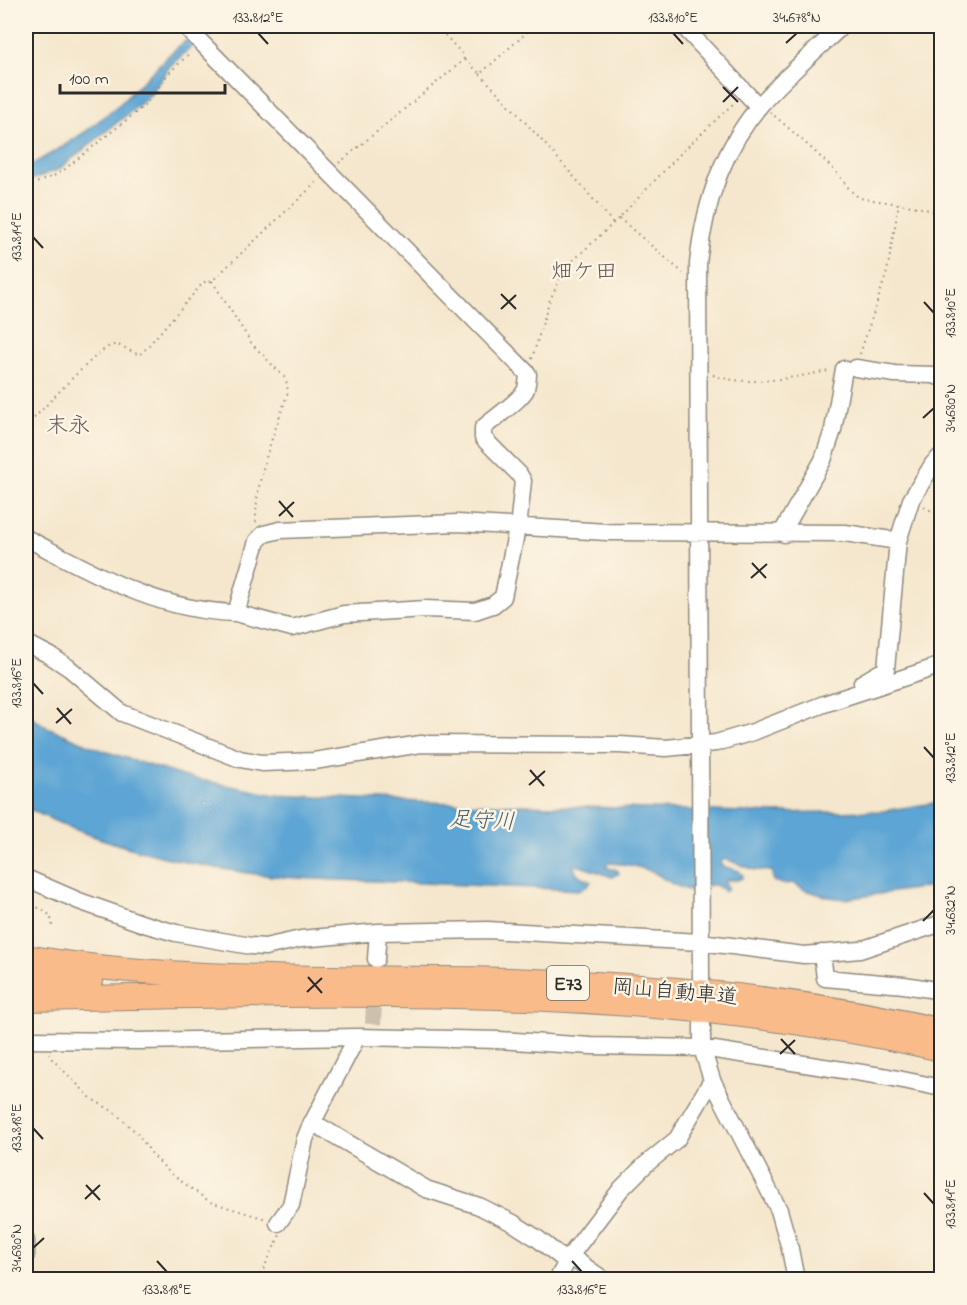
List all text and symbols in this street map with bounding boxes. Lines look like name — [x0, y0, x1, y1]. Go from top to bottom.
text: 133.812°E — [232, 7, 284, 29]
text: 133.810°E — [648, 7, 698, 29]
text: 34.678°N — [773, 7, 821, 29]
scale bar — [60, 57, 225, 95]
text: 100 m — [69, 67, 109, 93]
text: 133.814°E — [6, 212, 28, 262]
district label: 畑ケ田 — [551, 257, 617, 289]
text: 133.810°E — [940, 288, 962, 338]
text: 34.680°N — [940, 384, 962, 432]
district label: 末永 — [46, 411, 90, 443]
text: 133.816°E — [6, 658, 28, 708]
text: 133.812°E — [940, 732, 962, 784]
water label: 足守川 — [448, 805, 515, 839]
text: 34.682°N — [940, 885, 962, 935]
road number: E73 — [547, 966, 589, 1000]
street label: 岡山自動車道 — [611, 973, 739, 1013]
text: 133.818°E — [6, 1103, 28, 1153]
text: 133.814°E — [940, 1179, 962, 1229]
text: 34.680°N — [6, 1224, 28, 1272]
text: 133.818°E — [142, 1279, 192, 1301]
text: 133.816°E — [557, 1279, 607, 1301]

